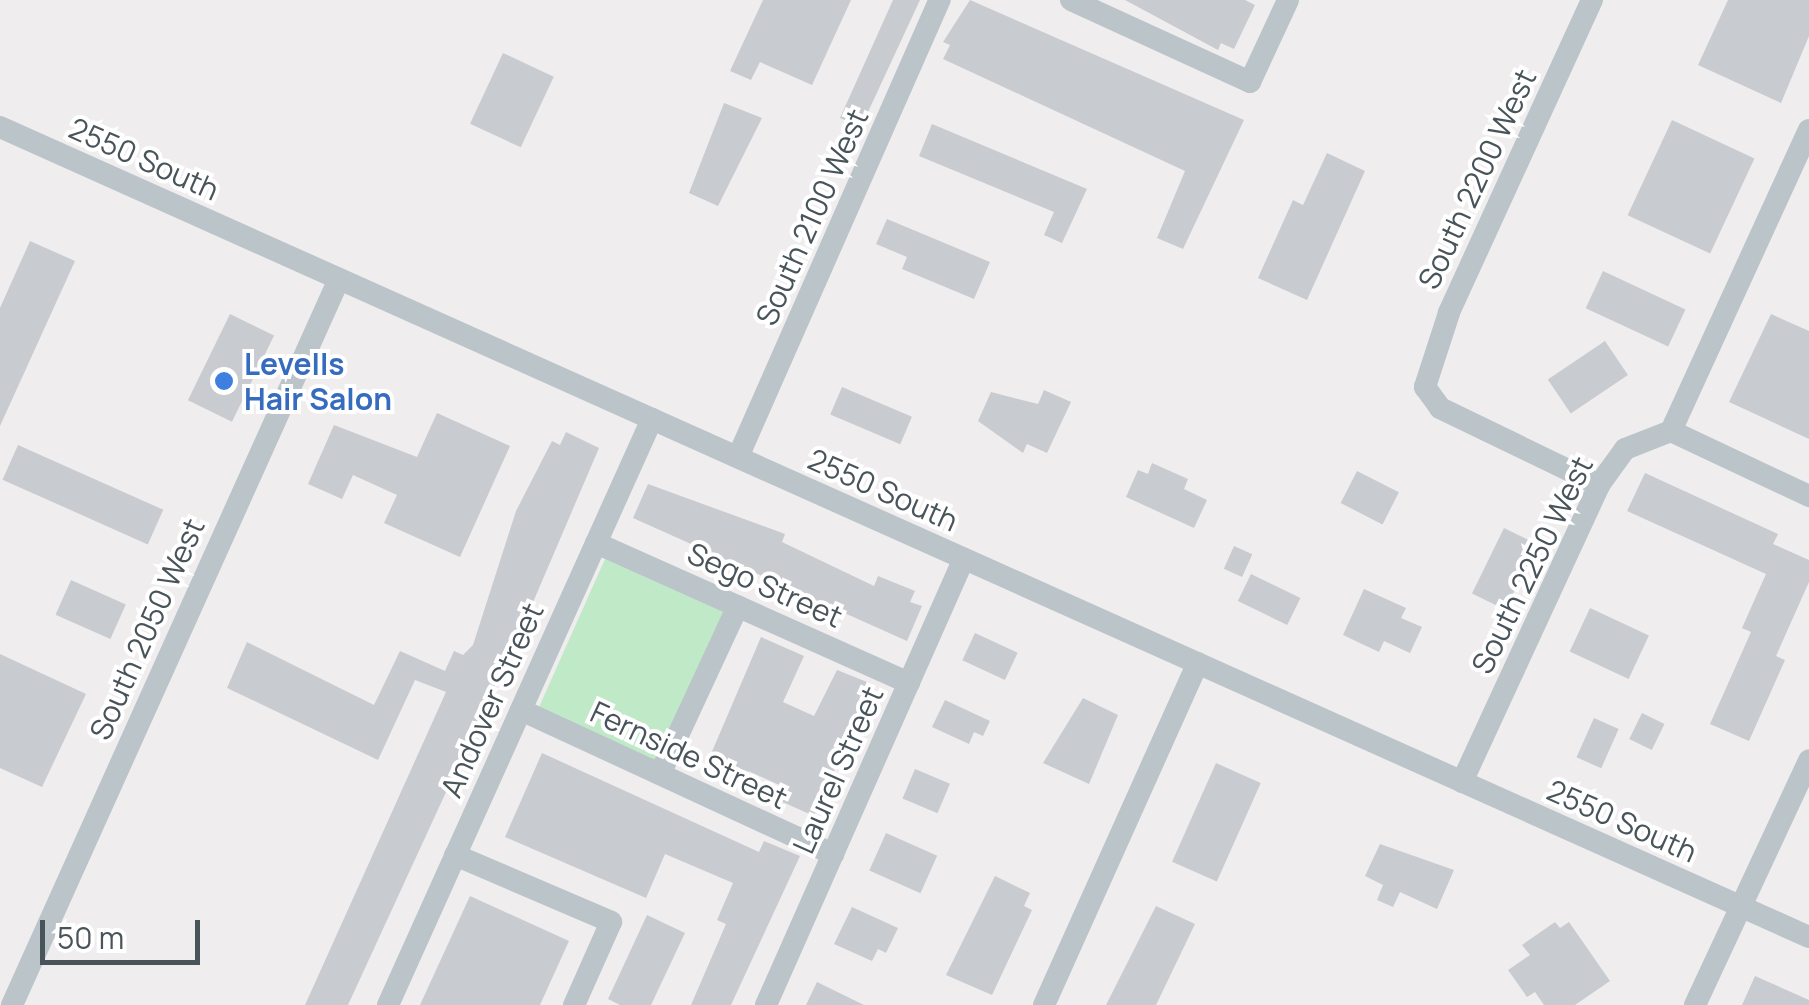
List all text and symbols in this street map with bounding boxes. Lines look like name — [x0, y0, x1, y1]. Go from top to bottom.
street label: South 2200 West — [1410, 63, 1544, 295]
street label: South 2100 West — [748, 103, 876, 331]
street label: 2550 South — [64, 110, 224, 208]
place label: Levells Hair Salon — [244, 346, 392, 416]
marker: Levells Hair Salon — [213, 370, 235, 392]
street label: 2550 South — [803, 441, 963, 539]
street label: South 2250 West — [1464, 450, 1600, 680]
street label: South 2050 West — [82, 513, 212, 745]
street label: Sego Street — [682, 535, 848, 635]
street label: Andover Street — [433, 597, 551, 803]
street label: Laurel Street — [785, 681, 891, 859]
street label: Fernside Street — [585, 694, 793, 816]
street label: 2550 South — [1542, 772, 1702, 870]
scale bar — [45, 900, 205, 962]
text: 50 m — [57, 917, 124, 958]

